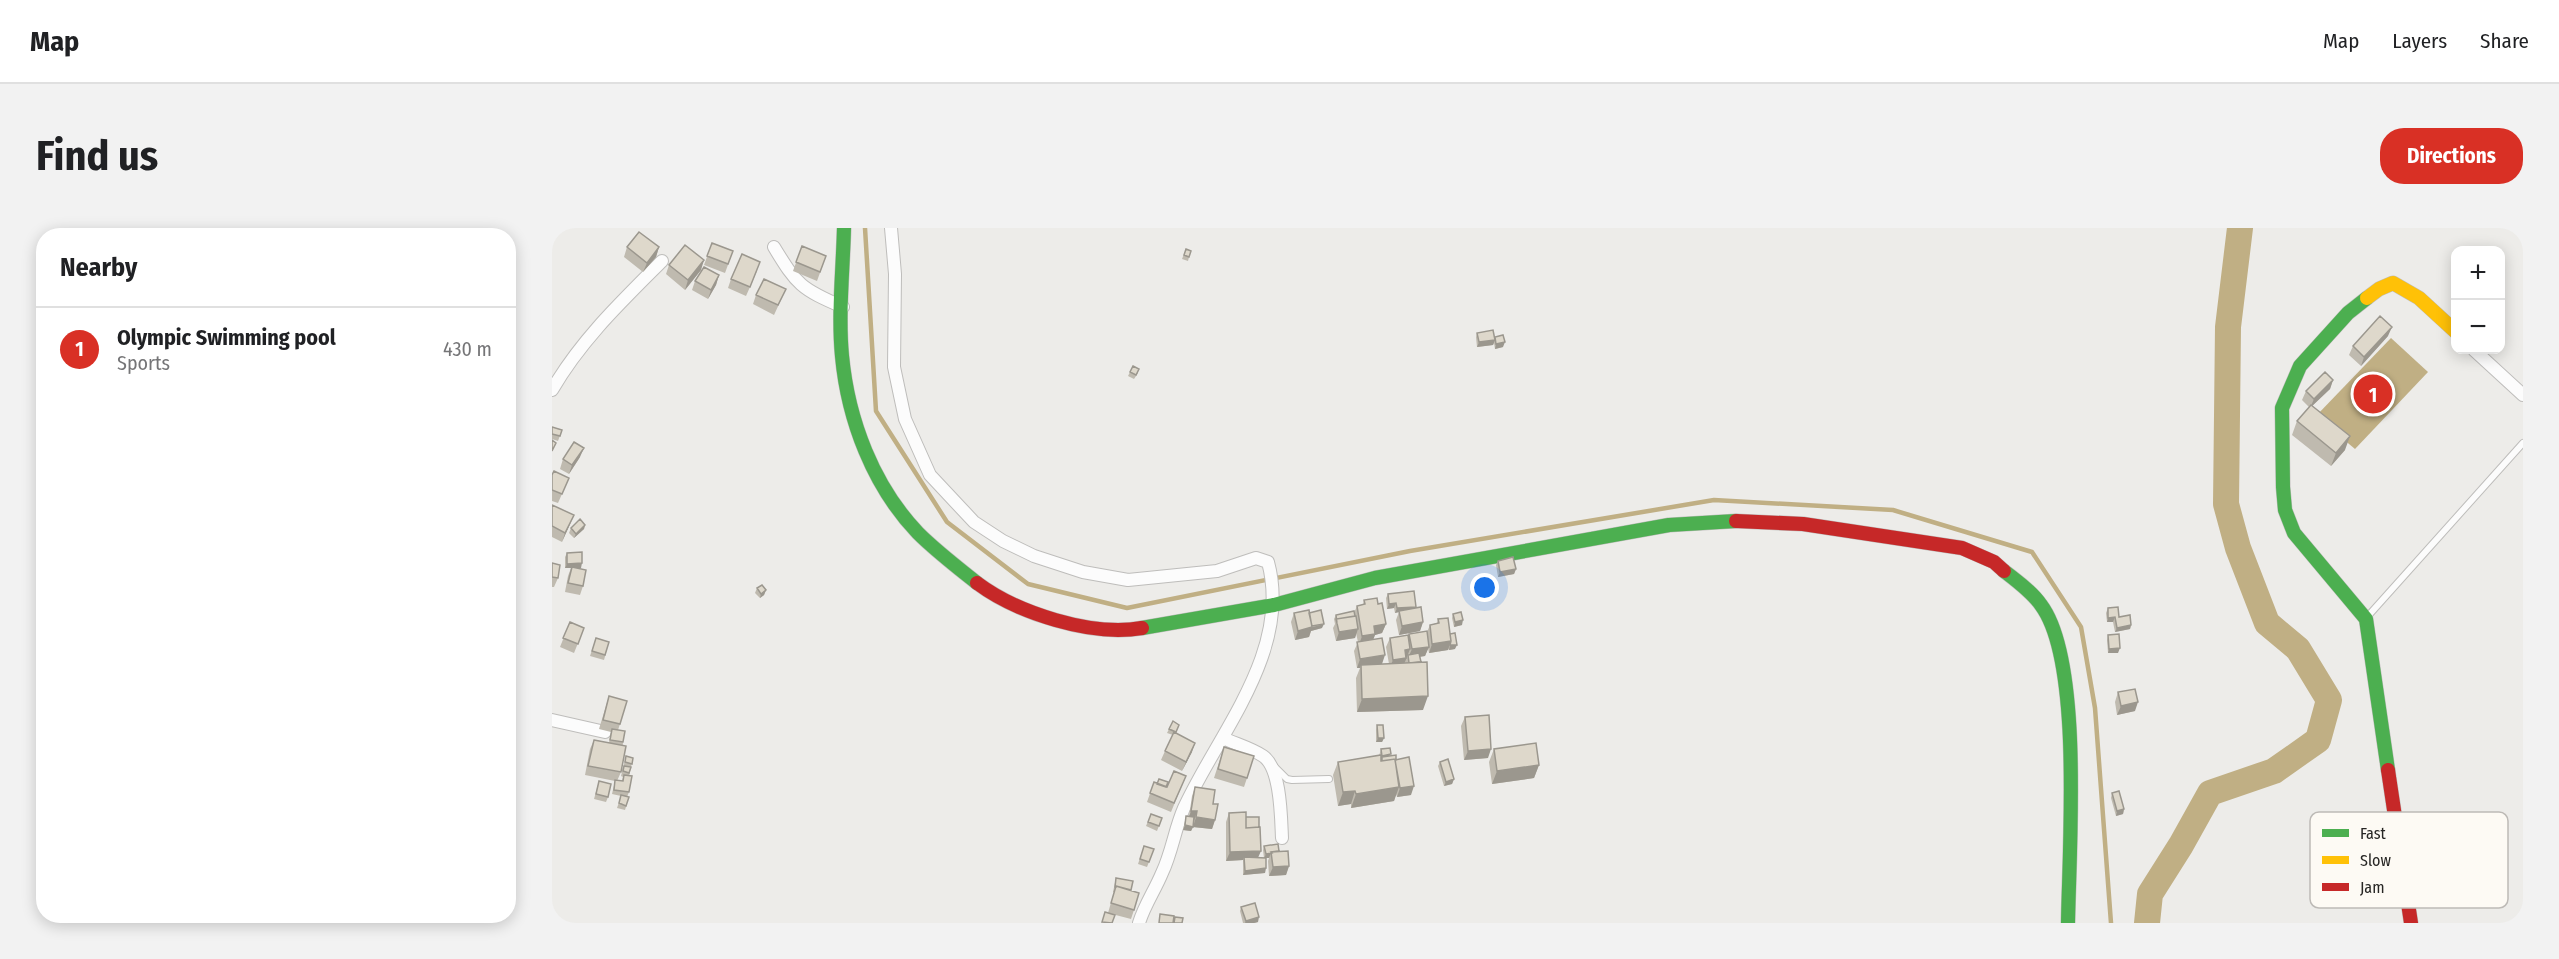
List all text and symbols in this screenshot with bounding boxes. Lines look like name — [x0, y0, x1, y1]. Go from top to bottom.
text: Map — [30, 25, 79, 58]
text: Map — [2323, 28, 2359, 54]
text: Layers — [2392, 28, 2447, 54]
text: Share — [2480, 28, 2529, 54]
button: Directions — [2380, 128, 2523, 184]
text: Find us — [36, 131, 158, 181]
map controls — [2451, 246, 2505, 354]
button: + — [2451, 246, 2505, 300]
text: Nearby — [60, 252, 137, 283]
button: − — [2451, 300, 2505, 354]
text: Olympic Swimming pool — [117, 324, 336, 351]
text: 1 — [75, 337, 84, 361]
text: 430 m — [443, 337, 492, 361]
text: Sports — [117, 351, 170, 375]
pin: 1 — [2354, 372, 2392, 416]
your location — [1470, 573, 1499, 602]
legend — [2310, 812, 2508, 908]
text: Fast — [2360, 824, 2387, 843]
text: Slow — [2360, 851, 2391, 870]
text: Jam — [2360, 878, 2385, 897]

